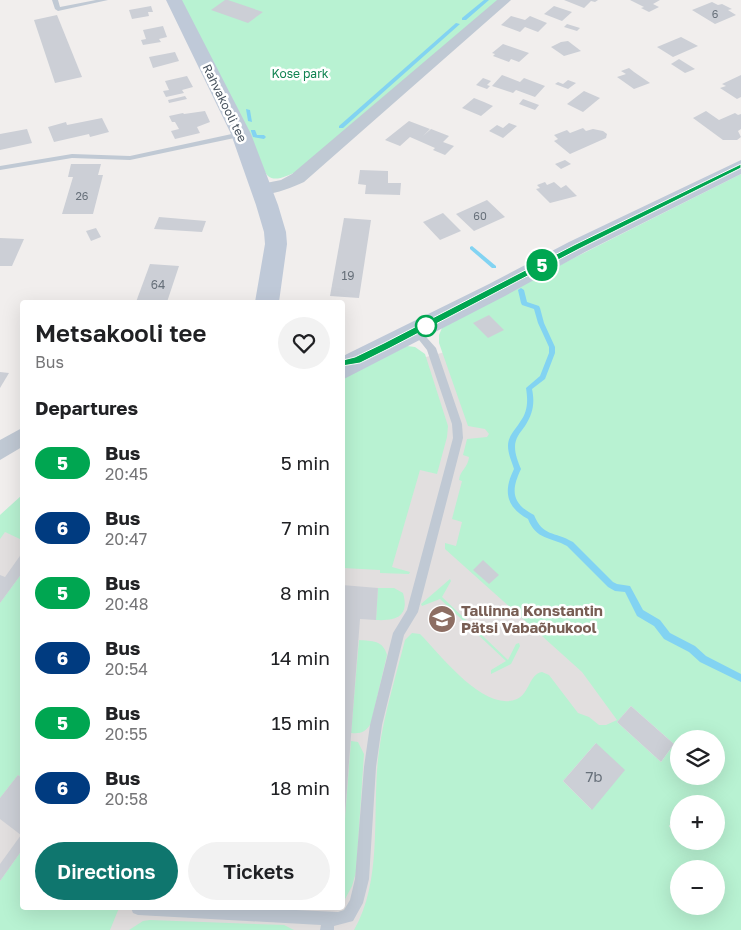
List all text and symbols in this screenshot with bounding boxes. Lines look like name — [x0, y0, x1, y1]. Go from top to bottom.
house number: 6 — [712, 7, 719, 20]
street label: Rahvakooli tee — [200, 62, 250, 144]
park label: Kose park — [271, 66, 329, 81]
house number: 26 — [75, 189, 89, 202]
house number: 60 — [473, 209, 487, 222]
line badge: 5 — [526, 249, 558, 281]
text: 5 — [537, 254, 547, 276]
house number: 19 — [341, 268, 355, 283]
house number: 64 — [151, 277, 165, 292]
unlabelled marker — [415, 315, 437, 337]
button: heart — [278, 317, 330, 369]
text: Metsakooli tee — [35, 318, 206, 347]
text: Bus — [35, 352, 64, 372]
text: Departures — [35, 396, 138, 419]
text: Bus — [105, 441, 140, 464]
text: 5 min — [281, 451, 330, 474]
text: 5 — [57, 452, 68, 474]
text: 20:45 — [105, 464, 148, 484]
text: Bus — [105, 506, 140, 529]
text: 7 min — [282, 516, 330, 539]
text: 6 — [57, 517, 68, 539]
text: 20:47 — [105, 529, 147, 549]
text: Bus — [105, 571, 140, 594]
text: 8 min — [280, 581, 330, 604]
text: 5 — [57, 582, 68, 604]
text: 20:48 — [105, 594, 149, 614]
place label: Tallinna Konstantin Pätsi Vabaõhukool — [461, 601, 603, 636]
school or university icon: Tallinna Konstantin Pätsi Vabaõhukool — [427, 604, 457, 634]
text: Bus — [105, 636, 140, 659]
text: 14 min — [271, 646, 330, 669]
text: 6 — [57, 647, 68, 669]
text: 20:54 — [105, 659, 148, 679]
text: Bus — [105, 701, 140, 724]
text: 15 min — [271, 711, 330, 734]
text: 5 — [57, 712, 68, 734]
text: 20:55 — [105, 724, 148, 744]
map controls — [670, 730, 725, 915]
button: layers — [670, 730, 725, 785]
text: Bus — [105, 766, 140, 789]
house number: 7b — [585, 767, 603, 785]
text: 18 min — [271, 776, 330, 799]
text: 6 — [57, 777, 68, 799]
text: 20:58 — [105, 789, 148, 809]
button: + — [670, 795, 725, 850]
button: Directions — [35, 842, 178, 900]
button: Tickets — [188, 842, 330, 900]
button: − — [670, 860, 725, 915]

